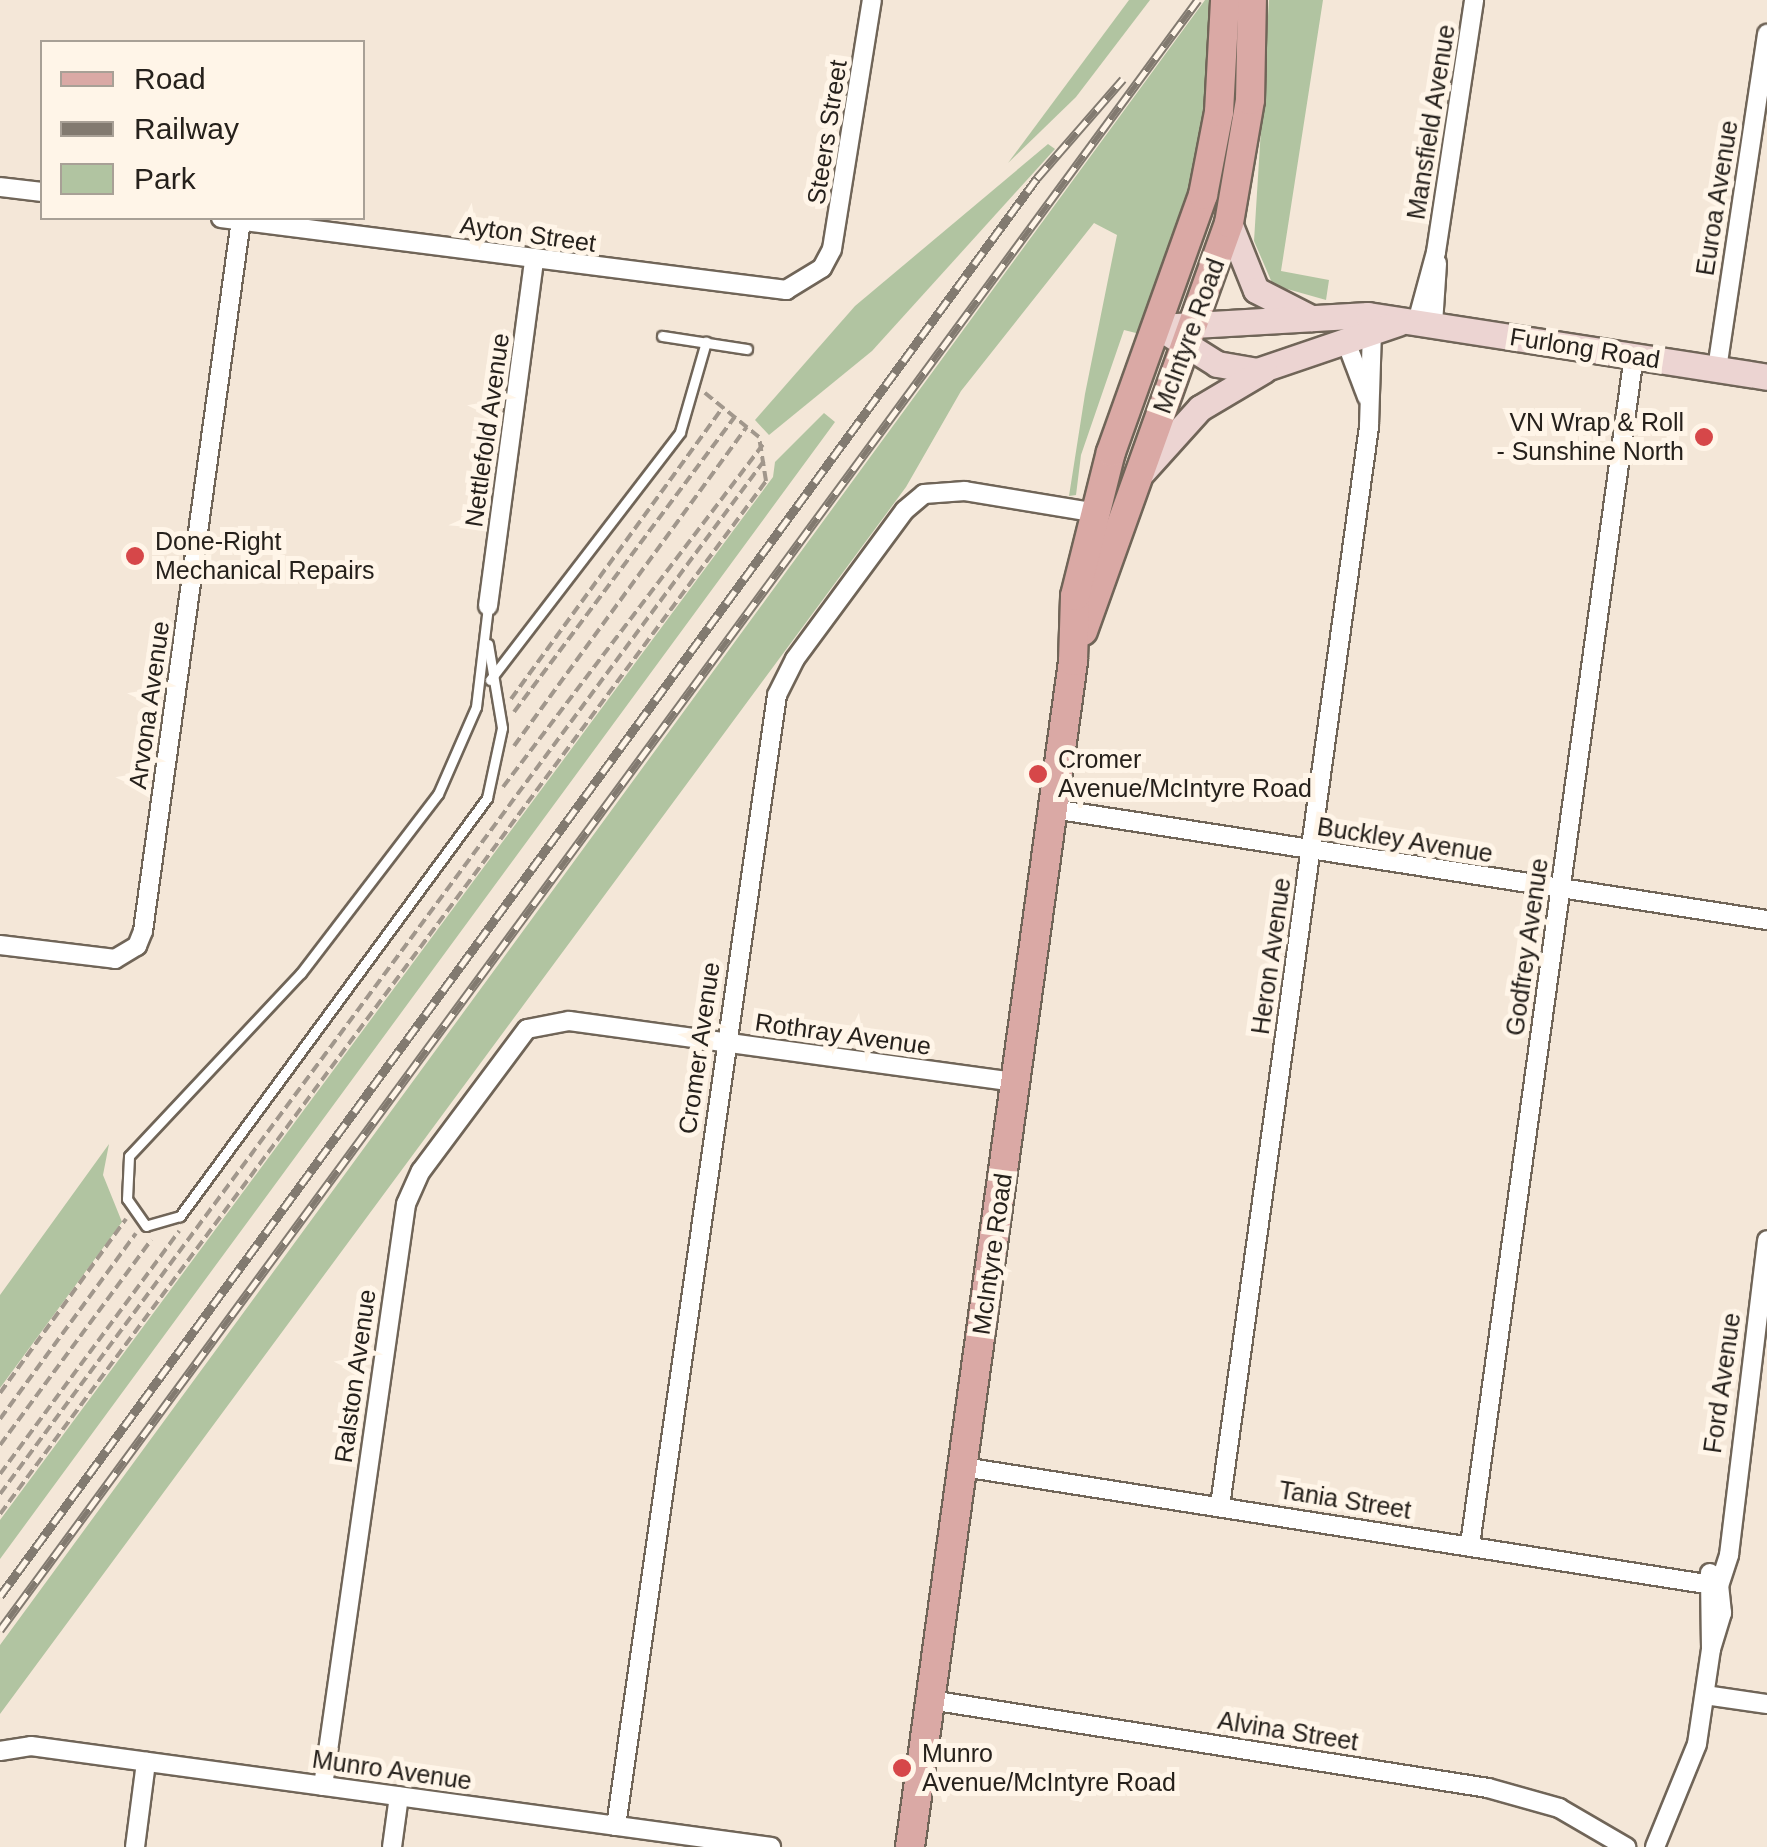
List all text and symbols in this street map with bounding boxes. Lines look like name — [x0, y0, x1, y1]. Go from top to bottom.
street label: Mansfield Avenue — [1401, 22, 1461, 222]
legend — [40, 40, 365, 220]
street label: Steers Street — [801, 58, 853, 206]
text: Road — [134, 62, 206, 95]
text: Railway — [134, 112, 239, 145]
street label: Euroa Avenue — [1690, 118, 1744, 278]
text: Park — [134, 162, 196, 195]
street label: Ayton Street — [458, 210, 598, 258]
street label: McIntyre Road — [1147, 254, 1231, 418]
street label: Furlong Road — [1508, 321, 1662, 375]
street label: Nettlefold Avenue — [458, 330, 516, 530]
place label: VN Wrap & Roll - Sunshine North — [1496, 408, 1684, 467]
marker: VN Wrap & Roll - Sunshine North — [1693, 426, 1715, 448]
place label: Done-Right Mechanical Repairs — [155, 527, 375, 586]
marker: Done-Right Mechanical Repairs — [124, 545, 146, 567]
street label: Arvona Avenue — [122, 618, 176, 792]
place label: Cromer Avenue/McIntyre Road — [1058, 745, 1312, 804]
marker: Cromer Avenue/McIntyre Road — [1027, 763, 1049, 785]
street label: Buckley Avenue — [1314, 811, 1496, 869]
street label: Godfrey Avenue — [1500, 856, 1554, 1038]
street label: Heron Avenue — [1245, 875, 1297, 1037]
street label: Cromer Avenue — [672, 959, 726, 1137]
street label: Rothray Avenue — [752, 1007, 934, 1061]
street label: McIntyre Road — [966, 1171, 1018, 1337]
street label: Ralston Avenue — [328, 1287, 382, 1465]
street label: Ford Avenue — [1697, 1310, 1747, 1456]
street label: Tania Street — [1277, 1475, 1413, 1525]
street label: Alvina Street — [1216, 1705, 1360, 1757]
place label: Munro Avenue/McIntyre Road — [922, 1739, 1176, 1798]
street label: Munro Avenue — [310, 1744, 474, 1796]
marker: Munro Avenue/McIntyre Road — [891, 1757, 913, 1779]

